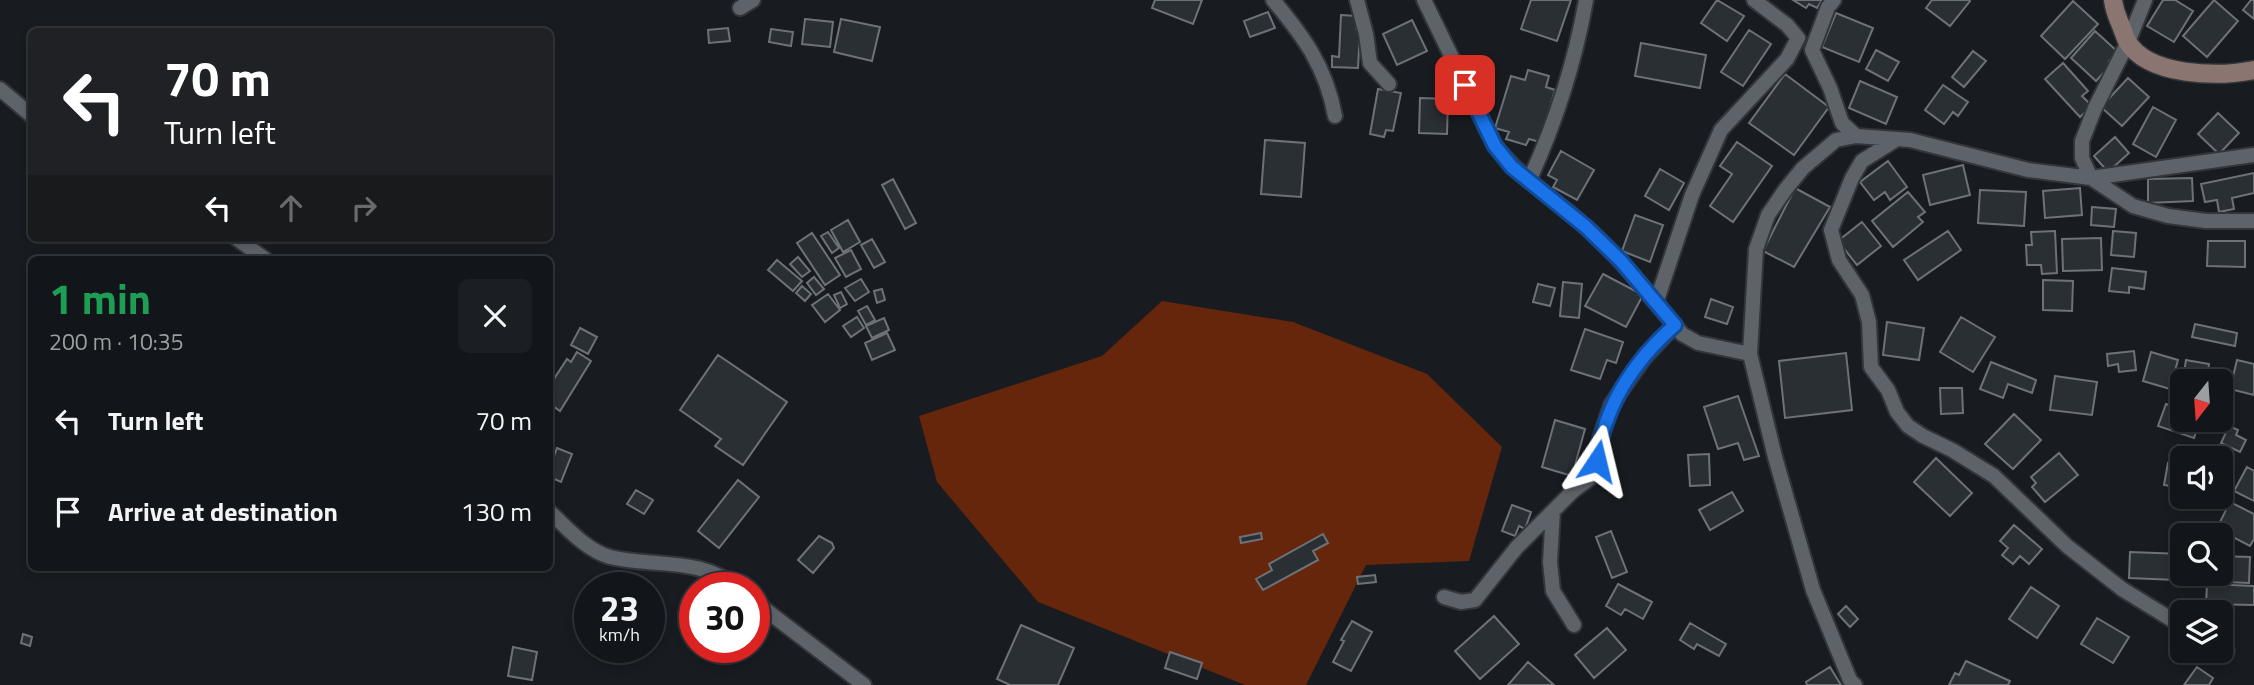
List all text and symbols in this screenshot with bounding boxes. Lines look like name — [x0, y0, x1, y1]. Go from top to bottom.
text: 70 m — [164, 40, 271, 115]
pin — [1435, 55, 1495, 115]
icon: left — [49, 56, 140, 147]
icon: arrive — [1446, 66, 1484, 104]
text: Turn left — [164, 108, 276, 156]
icon: left — [199, 189, 237, 227]
icon: ahead — [272, 189, 310, 227]
icon: right — [345, 189, 383, 227]
text: 1 min — [49, 266, 151, 330]
button: close — [458, 279, 532, 353]
text: 200 m · 10:35 — [49, 324, 184, 359]
north arrow — [2170, 369, 2233, 432]
map controls — [2170, 369, 2233, 663]
text: Turn left — [108, 401, 203, 440]
text: 70 m — [475, 401, 532, 440]
icon: left — [49, 402, 87, 440]
position arrow — [1560, 424, 1634, 498]
button: sound — [2170, 446, 2233, 509]
text: Arrive at destination — [108, 492, 338, 531]
text: 130 m — [461, 492, 532, 531]
icon: arrive — [49, 493, 87, 531]
button: search — [2170, 523, 2233, 586]
speed limit sign: 30 — [679, 572, 770, 663]
text: 23 — [600, 581, 639, 635]
button: layers — [2170, 600, 2233, 663]
text: km/h — [599, 621, 640, 648]

